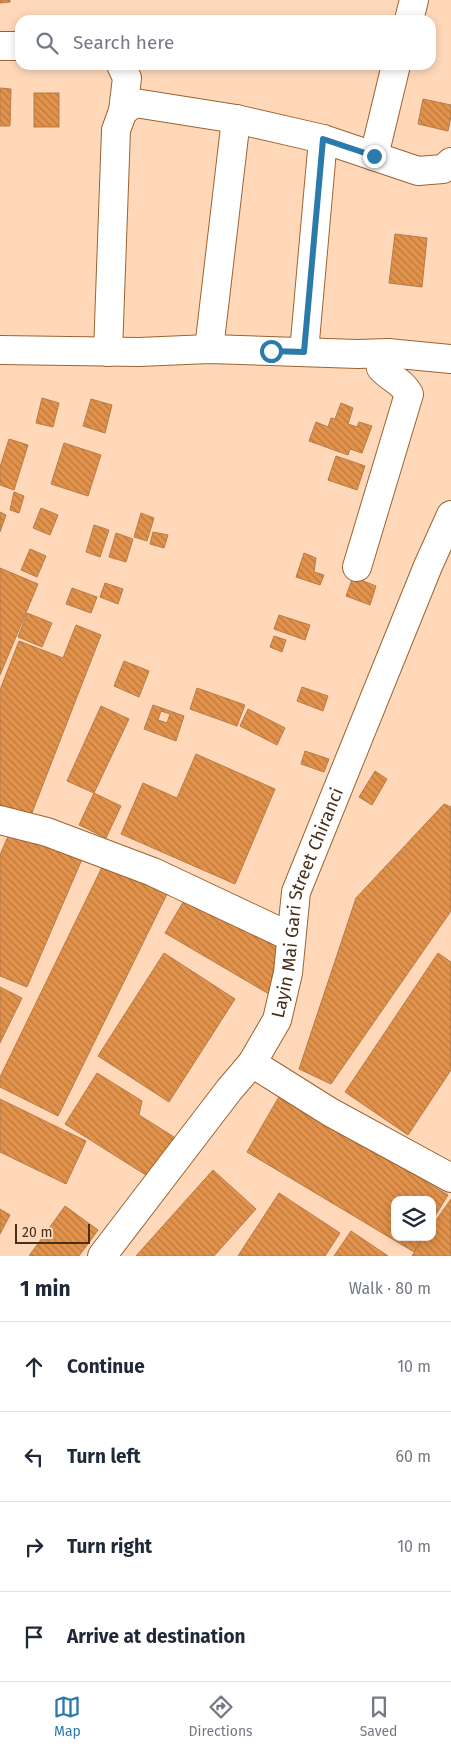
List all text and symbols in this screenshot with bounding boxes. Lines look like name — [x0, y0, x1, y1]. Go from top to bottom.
search box — [15, 15, 436, 70]
icon: search — [33, 29, 61, 57]
text: Search here — [73, 31, 174, 54]
route end — [363, 145, 386, 168]
route start — [260, 340, 283, 363]
street label: Layin Mai Gari Street Chiranci — [267, 784, 348, 1020]
map controls — [391, 1196, 436, 1241]
button: layers — [391, 1196, 436, 1241]
scale bar — [15, 1221, 90, 1244]
text: 20 m — [22, 1224, 52, 1241]
text: 1 min — [20, 1276, 71, 1302]
text: Walk · 80 m — [349, 1279, 431, 1298]
icon: ahead — [20, 1353, 48, 1381]
text: Continue — [67, 1355, 145, 1378]
text: 10 m — [397, 1357, 431, 1376]
icon: left — [20, 1443, 48, 1471]
text: Turn left — [67, 1445, 141, 1468]
text: 60 m — [396, 1447, 431, 1466]
icon: right — [20, 1533, 48, 1561]
text: Turn right — [67, 1535, 152, 1558]
text: 10 m — [397, 1537, 431, 1556]
icon: arrive — [20, 1623, 48, 1651]
text: Arrive at destination — [67, 1625, 246, 1648]
tab: Map — [53, 1693, 81, 1740]
tab: Directions — [188, 1693, 253, 1740]
tab: Saved — [360, 1693, 398, 1740]

